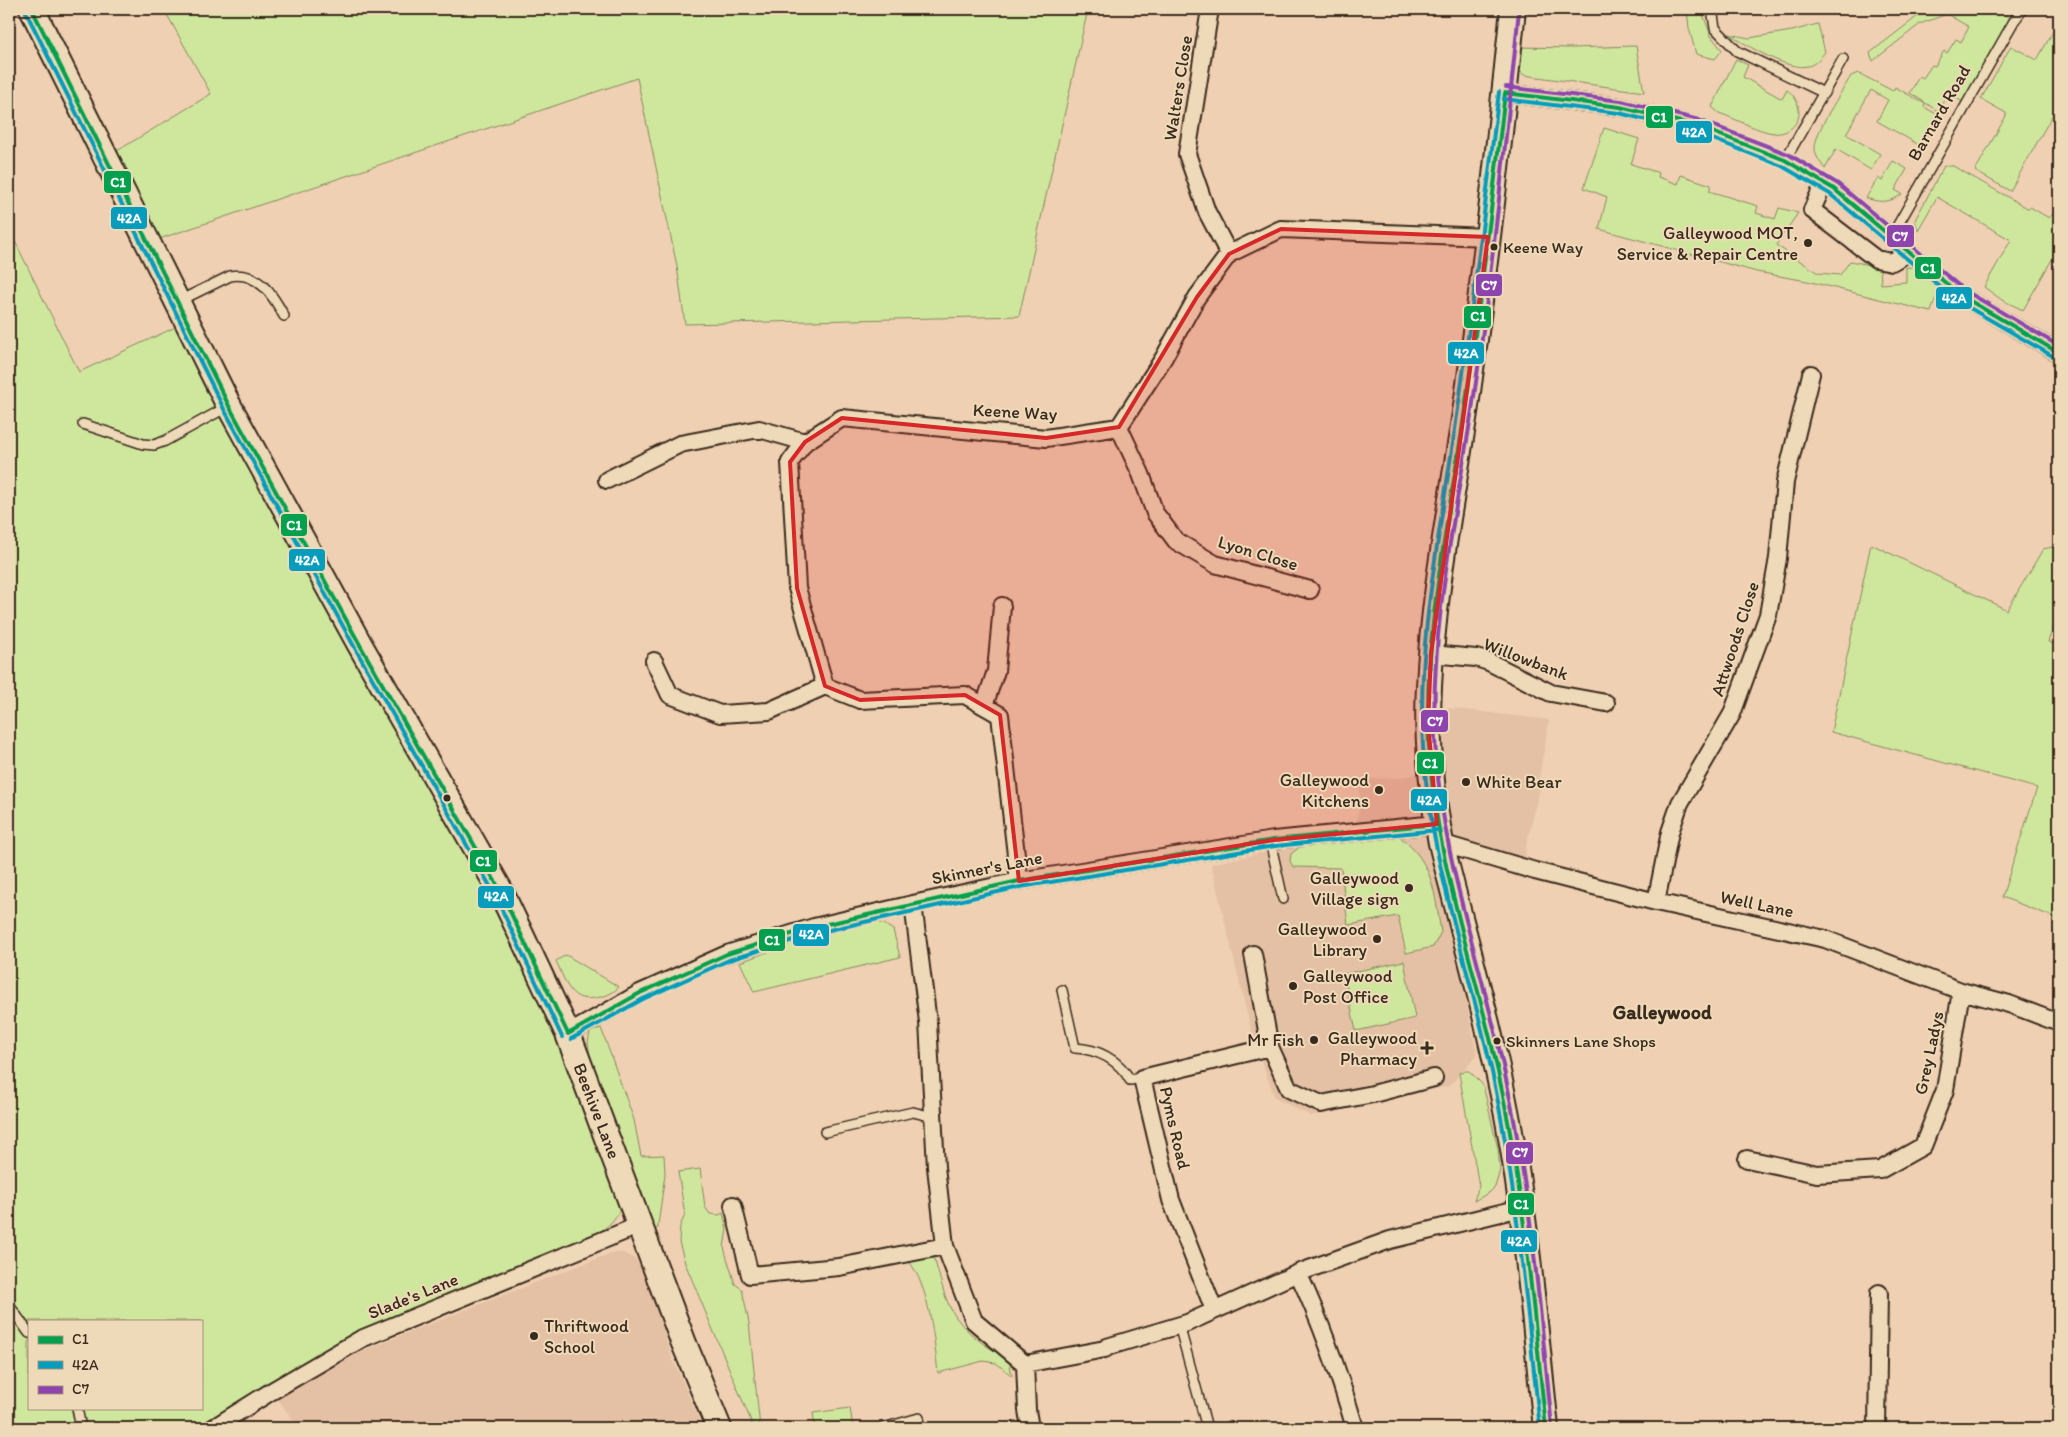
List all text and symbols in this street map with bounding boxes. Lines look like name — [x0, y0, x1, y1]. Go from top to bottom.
street label: Walters Close — [1159, 34, 1197, 142]
street label: Barnard Road — [1903, 61, 1975, 165]
line badge: C1 — [1645, 105, 1674, 129]
text: C1 — [1651, 109, 1667, 126]
line badge: 42A — [1675, 120, 1713, 144]
text: 42A — [1682, 124, 1707, 141]
line badge: C1 — [103, 170, 132, 194]
text: C1 — [110, 174, 126, 191]
line badge: 42A — [110, 206, 148, 230]
text: 42A — [117, 210, 142, 227]
place label: Galleywood MOT, Service & Repair Centre — [1617, 222, 1798, 265]
line badge: C7 — [1886, 224, 1915, 248]
text: C7 — [1892, 228, 1908, 245]
place label: Keene Way — [1503, 237, 1583, 257]
marker: Galleywood MOT, Service & Repair Centre — [1802, 237, 1814, 249]
marker: Keene Way — [1489, 242, 1499, 252]
line badge: C1 — [1914, 256, 1942, 280]
text: C1 — [1920, 260, 1936, 277]
line badge: C7 — [1475, 273, 1503, 297]
text: C7 — [1481, 277, 1497, 294]
line badge: 42A — [1935, 286, 1973, 310]
text: 42A — [1942, 290, 1967, 307]
line badge: C1 — [1463, 305, 1492, 329]
text: C1 — [1470, 308, 1486, 325]
line badge: 42A — [1447, 341, 1485, 365]
text: 42A — [1454, 345, 1479, 362]
street label: Keene Way — [972, 399, 1058, 425]
line badge: C1 — [280, 513, 308, 537]
text: C1 — [286, 517, 302, 534]
street label: Lyon Close — [1215, 530, 1301, 576]
line badge: 42A — [288, 548, 326, 572]
text: 42A — [295, 552, 320, 569]
street label: Attwoods Close — [1706, 579, 1764, 699]
street label: Willowbank — [1480, 633, 1572, 685]
line badge: C7 — [1420, 709, 1449, 733]
text: C7 — [1427, 713, 1443, 730]
line badge: C1 — [1416, 751, 1445, 775]
text: C1 — [1422, 755, 1438, 772]
place label: Galleywood Kitchens — [1280, 769, 1369, 812]
place label: White Bear — [1476, 771, 1562, 793]
marker: White Bear — [1460, 776, 1472, 788]
marker: Galleywood Kitchens — [1373, 784, 1385, 796]
line badge: 42A — [1410, 788, 1448, 812]
text: 42A — [1417, 792, 1442, 809]
unlabelled marker — [442, 793, 452, 803]
street label: Skinner's Lane — [930, 846, 1044, 890]
line badge: C1 — [469, 849, 498, 873]
text: C1 — [475, 853, 491, 870]
place label: Galleywood Village sign — [1310, 867, 1399, 910]
marker: Galleywood Village sign — [1403, 882, 1415, 894]
line badge: 42A — [477, 885, 515, 909]
street label: Well Lane — [1718, 886, 1796, 922]
text: 42A — [484, 888, 509, 905]
place label: Galleywood Library — [1278, 918, 1368, 961]
line badge: 42A — [792, 923, 830, 947]
text: 42A — [799, 926, 824, 943]
line badge: C1 — [758, 928, 786, 952]
text: C1 — [764, 932, 780, 949]
marker: Galleywood Library — [1371, 933, 1383, 945]
place label: Galleywood Post Office — [1303, 965, 1393, 1008]
marker: Galleywood Post Office — [1287, 980, 1299, 992]
district label: Galleywood — [1612, 1000, 1712, 1025]
street label: Grey Ladys — [1909, 1009, 1949, 1097]
place label: Galleywood Pharmacy — [1328, 1027, 1418, 1070]
place label: Mr Fish — [1247, 1029, 1304, 1051]
place label: Skinners Lane Shops — [1506, 1031, 1656, 1051]
marker: Mr Fish — [1308, 1034, 1320, 1046]
marker: Skinners Lane Shops — [1492, 1036, 1502, 1046]
marker: Galleywood Pharmacy — [1421, 1042, 1433, 1054]
street label: Beehive Lane — [569, 1060, 625, 1162]
street label: Pyms Road — [1155, 1084, 1195, 1172]
line badge: C7 — [1505, 1141, 1534, 1165]
text: C7 — [1512, 1144, 1528, 1161]
line badge: C1 — [1507, 1192, 1535, 1216]
text: C1 — [1513, 1196, 1529, 1213]
line badge: 42A — [1500, 1229, 1538, 1253]
text: 42A — [1507, 1233, 1532, 1250]
street label: Slade's Lane — [365, 1268, 461, 1324]
place label: Thriftwood School — [544, 1315, 629, 1358]
legend — [28, 1320, 202, 1410]
text: C1 — [72, 1330, 89, 1348]
marker: Thriftwood School — [528, 1330, 540, 1342]
text: 42A — [72, 1356, 99, 1374]
text: C7 — [72, 1380, 90, 1398]

